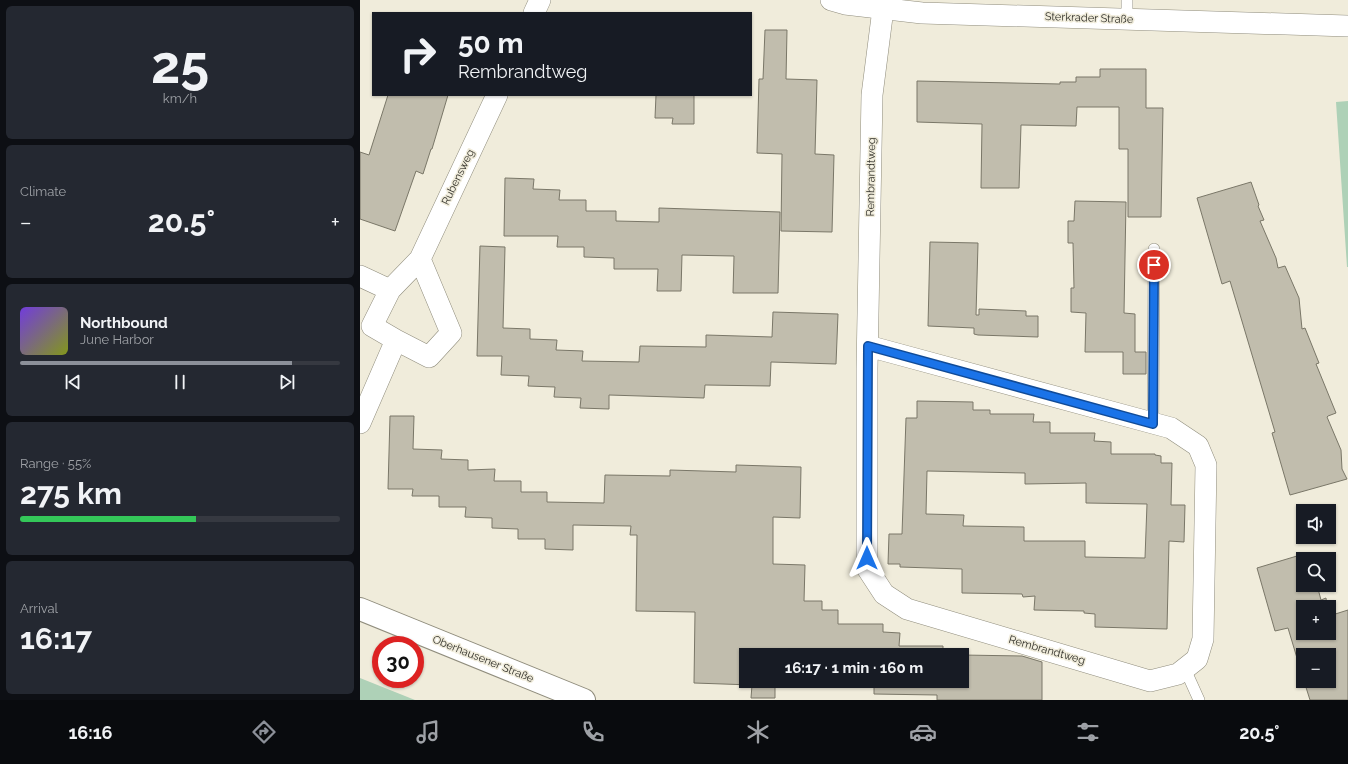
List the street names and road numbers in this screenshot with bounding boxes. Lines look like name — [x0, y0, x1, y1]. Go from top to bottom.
street label: Sterkrader Straße — [1045, 10, 1134, 26]
street label: Rembrandtweg — [864, 137, 878, 217]
street label: Rubensweg — [439, 147, 477, 207]
street label: Oberhausener Straße — [431, 633, 536, 685]
street label: Rembrandtweg — [1007, 633, 1087, 667]

